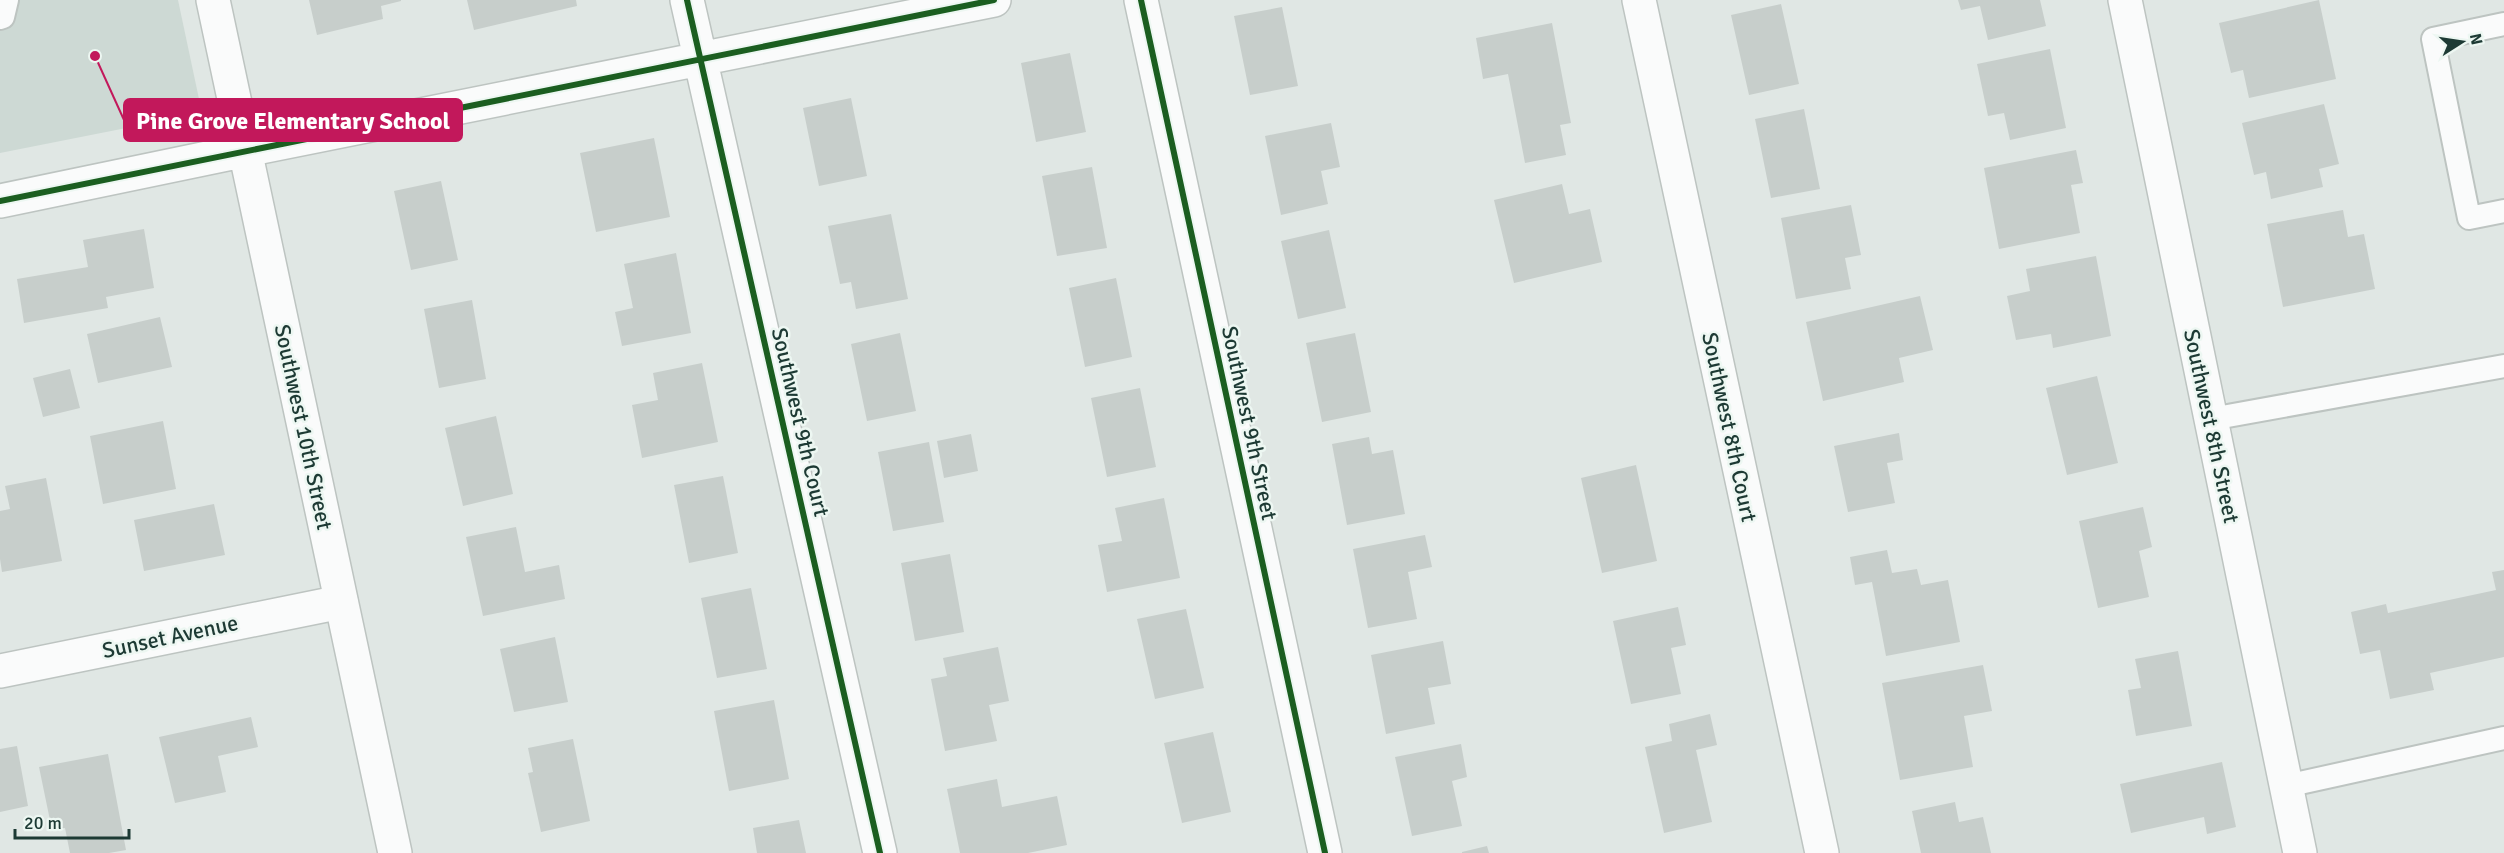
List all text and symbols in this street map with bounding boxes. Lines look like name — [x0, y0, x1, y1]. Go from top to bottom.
north arrow — [2432, 12, 2492, 72]
text: N — [2465, 32, 2487, 47]
callout: Pine Grove Elementary School — [124, 99, 462, 141]
text: Pine Grove Elementary School — [136, 106, 450, 136]
street label: Southwest 10th Street — [269, 322, 339, 533]
street label: Southwest 9th Street — [1216, 324, 1283, 523]
street label: Southwest 9th Court — [766, 325, 835, 519]
street label: Southwest 8th Street — [2178, 327, 2245, 526]
street label: Southwest 8th Court — [1696, 330, 1763, 525]
street label: Sunset Avenue — [100, 609, 241, 664]
scale bar — [15, 802, 129, 840]
text: 20 m — [24, 812, 62, 834]

